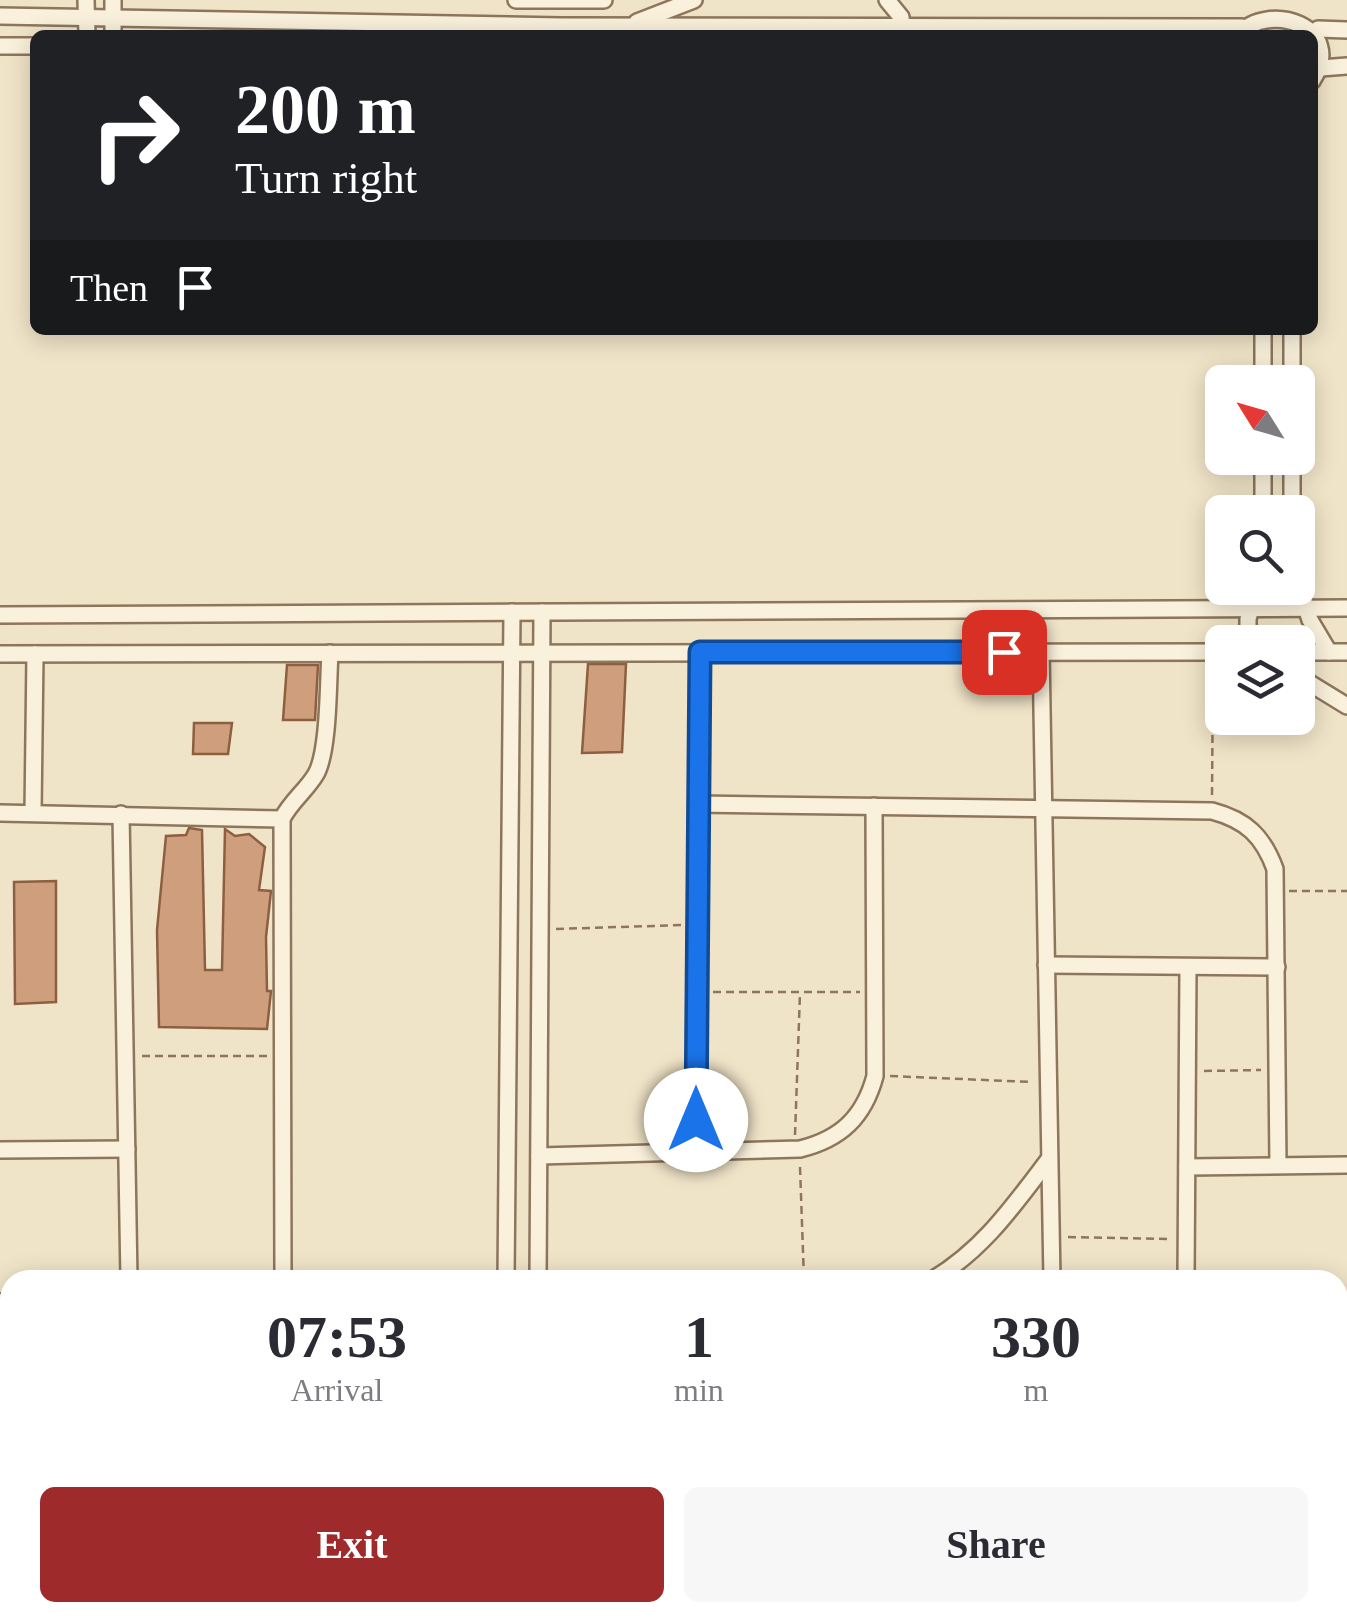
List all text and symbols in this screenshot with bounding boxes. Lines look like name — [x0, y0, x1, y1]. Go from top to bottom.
icon: right — [70, 70, 200, 200]
text: 200 m — [235, 71, 416, 148]
text: Turn right — [235, 153, 417, 203]
icon: arrive — [168, 260, 223, 315]
text: Then — [70, 267, 148, 309]
north arrow — [1205, 365, 1315, 475]
map controls — [1205, 365, 1315, 735]
button: search — [1205, 495, 1315, 605]
pin — [962, 610, 1047, 695]
icon: arrive — [977, 625, 1032, 680]
button: layers — [1205, 625, 1315, 735]
position arrow — [644, 1068, 748, 1172]
text: 07:53 — [267, 1304, 407, 1370]
text: 1 — [684, 1304, 714, 1370]
text: 330 — [991, 1304, 1081, 1370]
text: Arrival — [291, 1372, 383, 1408]
text: min — [674, 1372, 724, 1408]
text: m — [1023, 1372, 1048, 1408]
button: Exit — [40, 1487, 664, 1602]
button: Share — [684, 1487, 1308, 1602]

